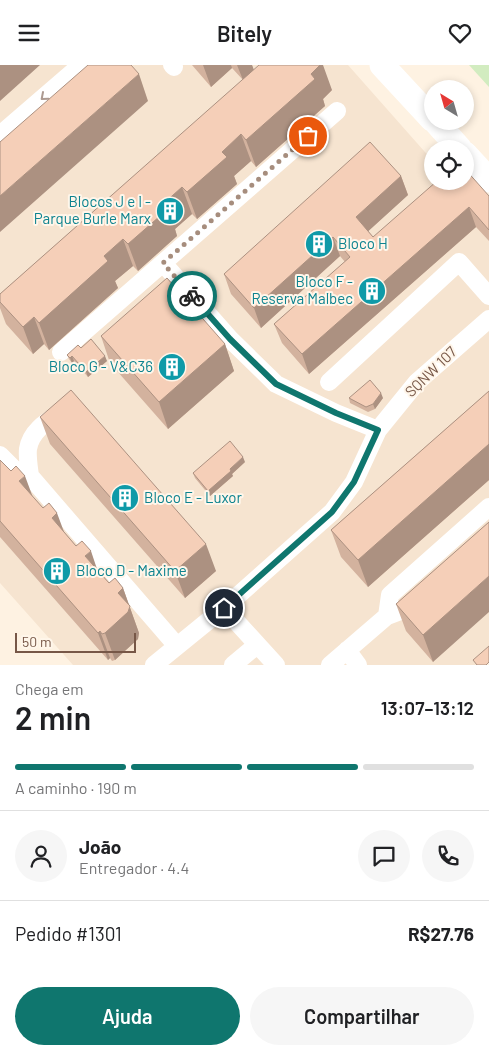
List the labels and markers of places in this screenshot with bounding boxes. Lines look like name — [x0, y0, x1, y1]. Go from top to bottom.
pin — [287, 115, 329, 157]
place label: Blocos J e I - Parque Burle Marx — [34, 192, 151, 227]
building icon: Blocos J e I - Parque Burle Marx — [155, 196, 185, 226]
building icon: Bloco H — [304, 229, 334, 259]
place label: Bloco H — [338, 234, 388, 252]
place label: Bloco F - Reserva Malbec — [252, 272, 353, 307]
building icon: Bloco F - Reserva Malbec — [357, 276, 387, 306]
building icon: Bloco G - V&C36 — [157, 352, 187, 382]
place label: Bloco G - V&C36 — [49, 357, 153, 375]
building icon: Bloco E - Luxor — [110, 483, 140, 513]
place label: Bloco E - Luxor — [144, 488, 243, 506]
building icon: Bloco D - Maxime — [42, 556, 72, 586]
place label: Bloco D - Maxime — [76, 561, 187, 579]
pin — [203, 587, 245, 629]

